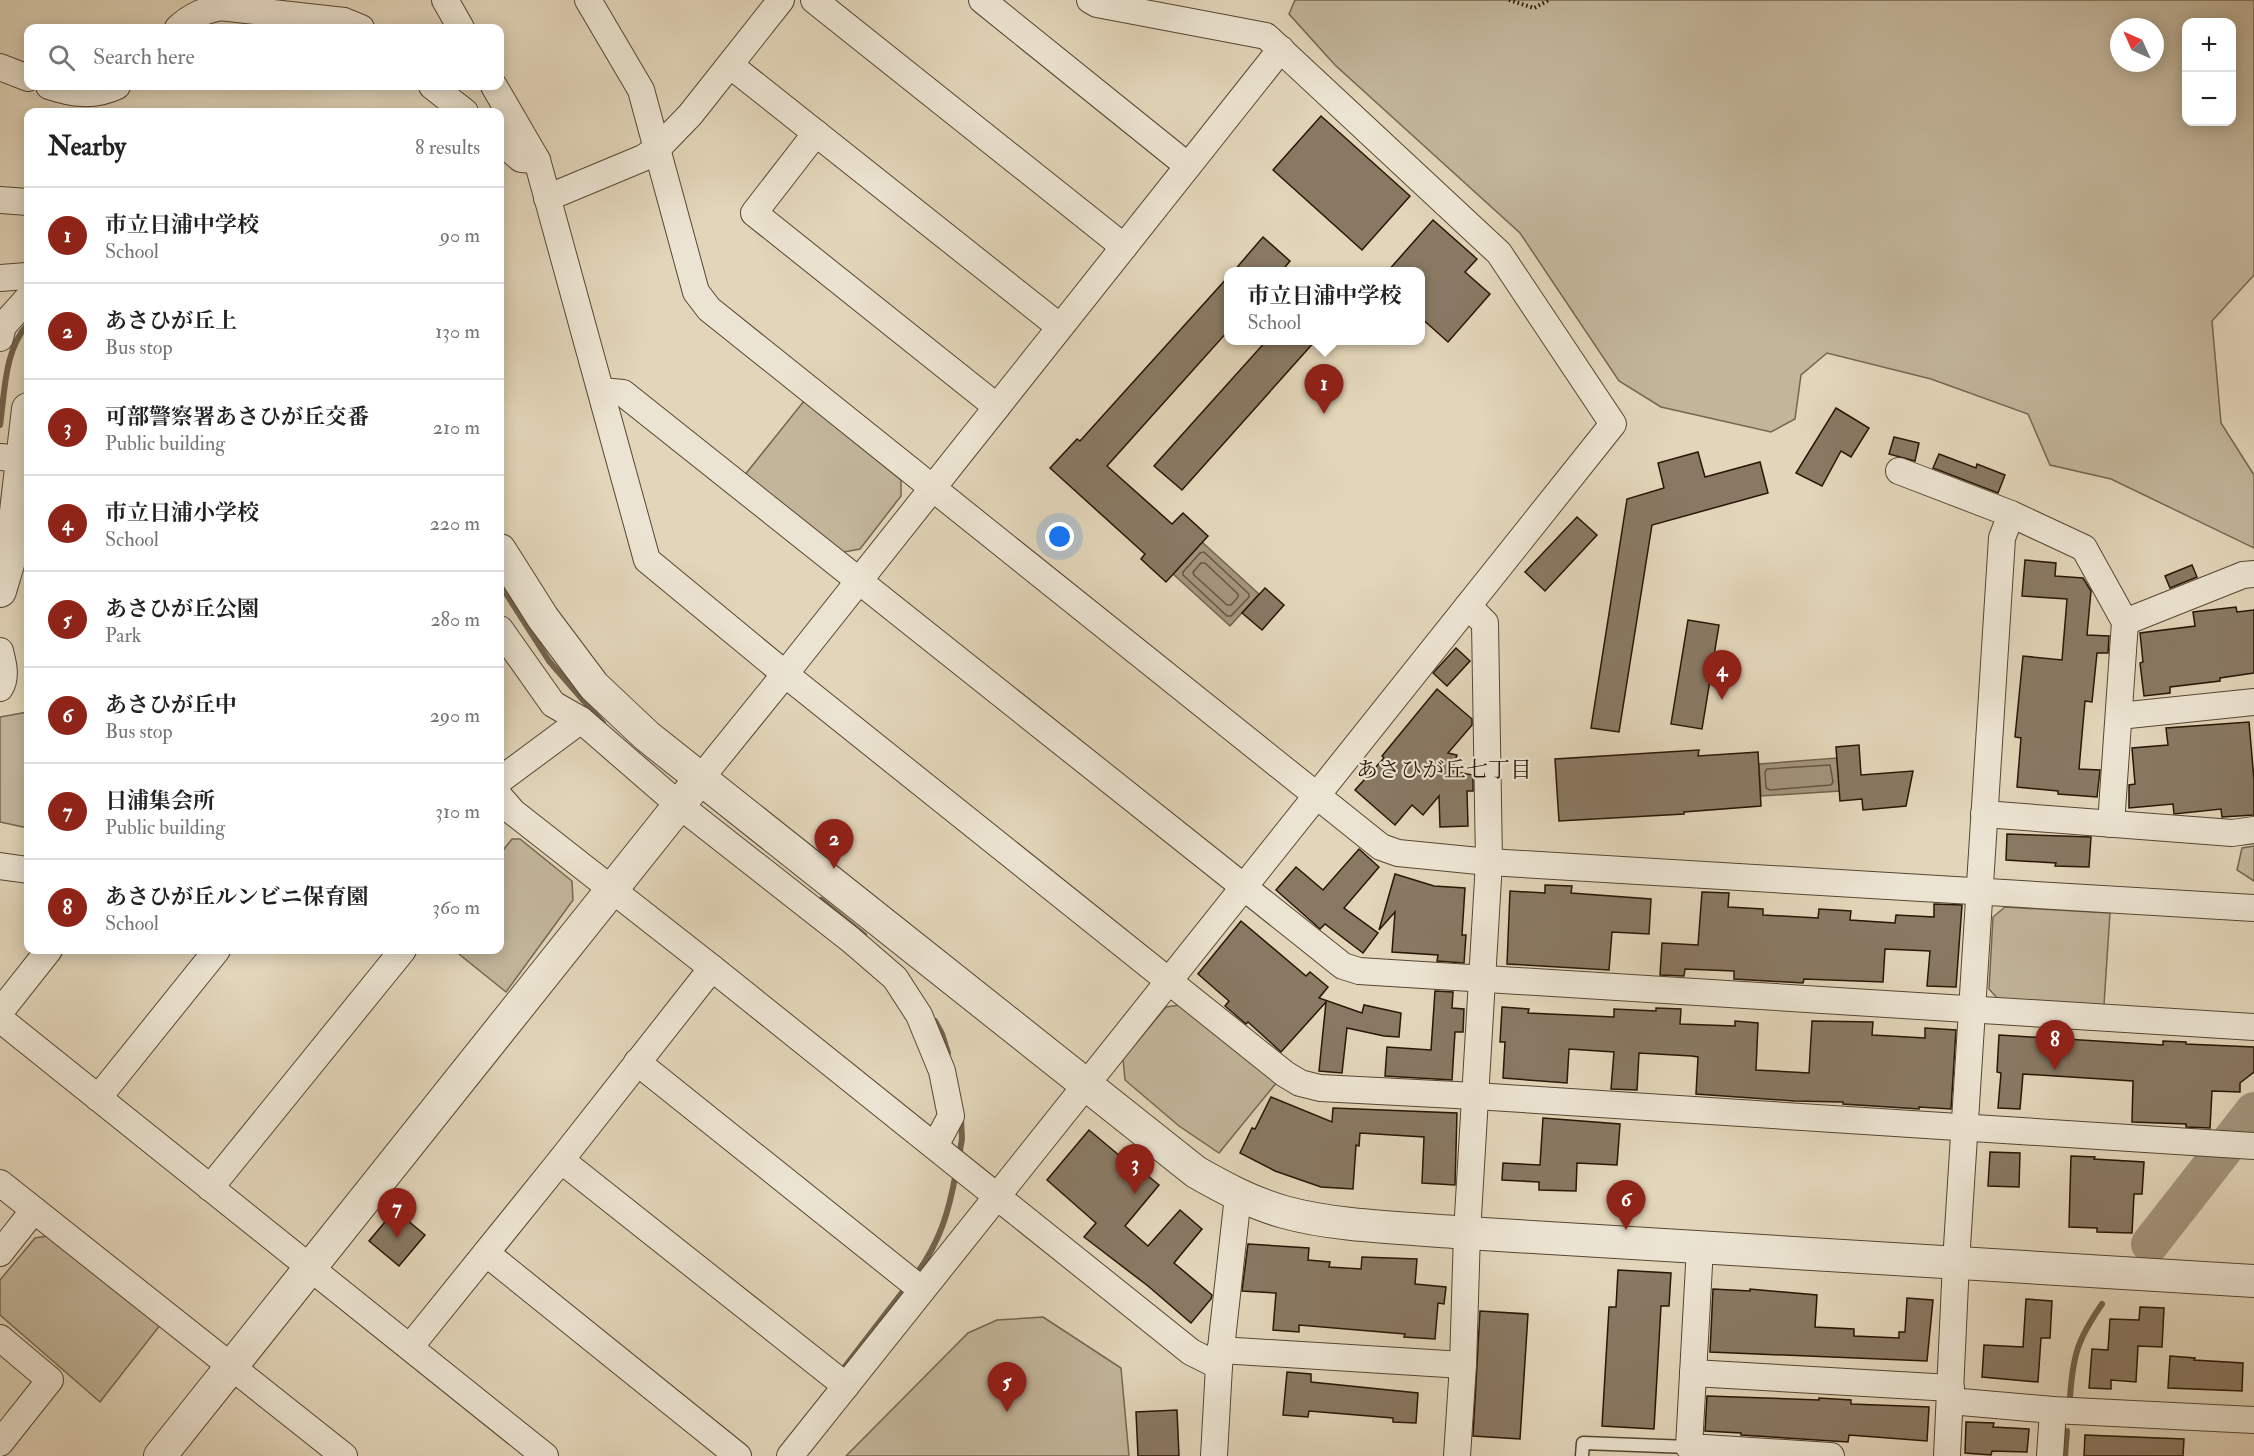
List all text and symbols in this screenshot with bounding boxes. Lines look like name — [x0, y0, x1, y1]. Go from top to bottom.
north arrow — [2110, 18, 2164, 72]
map controls — [2182, 18, 2236, 126]
button: + — [2182, 18, 2236, 72]
search box — [24, 24, 504, 90]
icon: search — [45, 41, 78, 74]
text: Search here — [93, 43, 195, 71]
button: − — [2182, 72, 2236, 126]
text: Nearby — [48, 131, 126, 163]
text: 8 results — [415, 135, 480, 160]
text: 市立日浦中学校 — [105, 211, 259, 239]
text: 1 — [64, 223, 71, 248]
text: 90 m — [440, 223, 480, 248]
text: School — [105, 239, 159, 264]
popup — [1224, 267, 1425, 345]
text: 市立日浦中学校 — [1247, 282, 1402, 310]
text: あさひが丘上 — [105, 307, 237, 335]
text: School — [1247, 310, 1301, 335]
text: 2 — [62, 319, 73, 344]
text: 130 m — [435, 319, 480, 344]
text: Bus stop — [105, 335, 173, 360]
pin: 1 — [1304, 364, 1344, 414]
text: 可部警察署あさひが丘交番 — [105, 403, 369, 431]
text: 3 — [64, 415, 71, 440]
text: 210 m — [433, 415, 480, 440]
text: Public building — [105, 431, 225, 456]
text: 市立日浦小学校 — [105, 499, 259, 527]
text: 4 — [62, 511, 73, 536]
text: 220 m — [430, 511, 480, 536]
your location — [1045, 522, 1074, 551]
text: School — [105, 527, 159, 552]
text: あさひが丘公園 — [105, 595, 259, 623]
text: 5 — [63, 607, 72, 632]
text: 280 m — [430, 607, 480, 632]
text: Park — [105, 623, 141, 648]
pin: 4 — [1702, 650, 1742, 700]
text: あさひが丘中 — [105, 691, 237, 719]
text: 6 — [62, 703, 73, 728]
text: 290 m — [430, 703, 480, 728]
text: Bus stop — [105, 719, 173, 744]
district label: あさひが丘七丁目 — [1356, 756, 1532, 784]
text: 日浦集会所 — [105, 787, 215, 815]
text: 7 — [63, 799, 72, 824]
text: 310 m — [435, 799, 480, 824]
text: Public building — [105, 815, 225, 840]
pin: 2 — [814, 820, 854, 869]
text: あさひが丘ルンビニ保育園 — [105, 883, 368, 911]
text: 8 — [63, 895, 72, 920]
text: 360 m — [432, 895, 480, 920]
text: School — [105, 911, 159, 936]
pin: 8 — [2036, 1020, 2074, 1070]
pin: 3 — [1116, 1144, 1154, 1194]
pin: 6 — [1606, 1180, 1646, 1230]
pin: 7 — [378, 1188, 416, 1238]
pin: 5 — [988, 1362, 1026, 1412]

